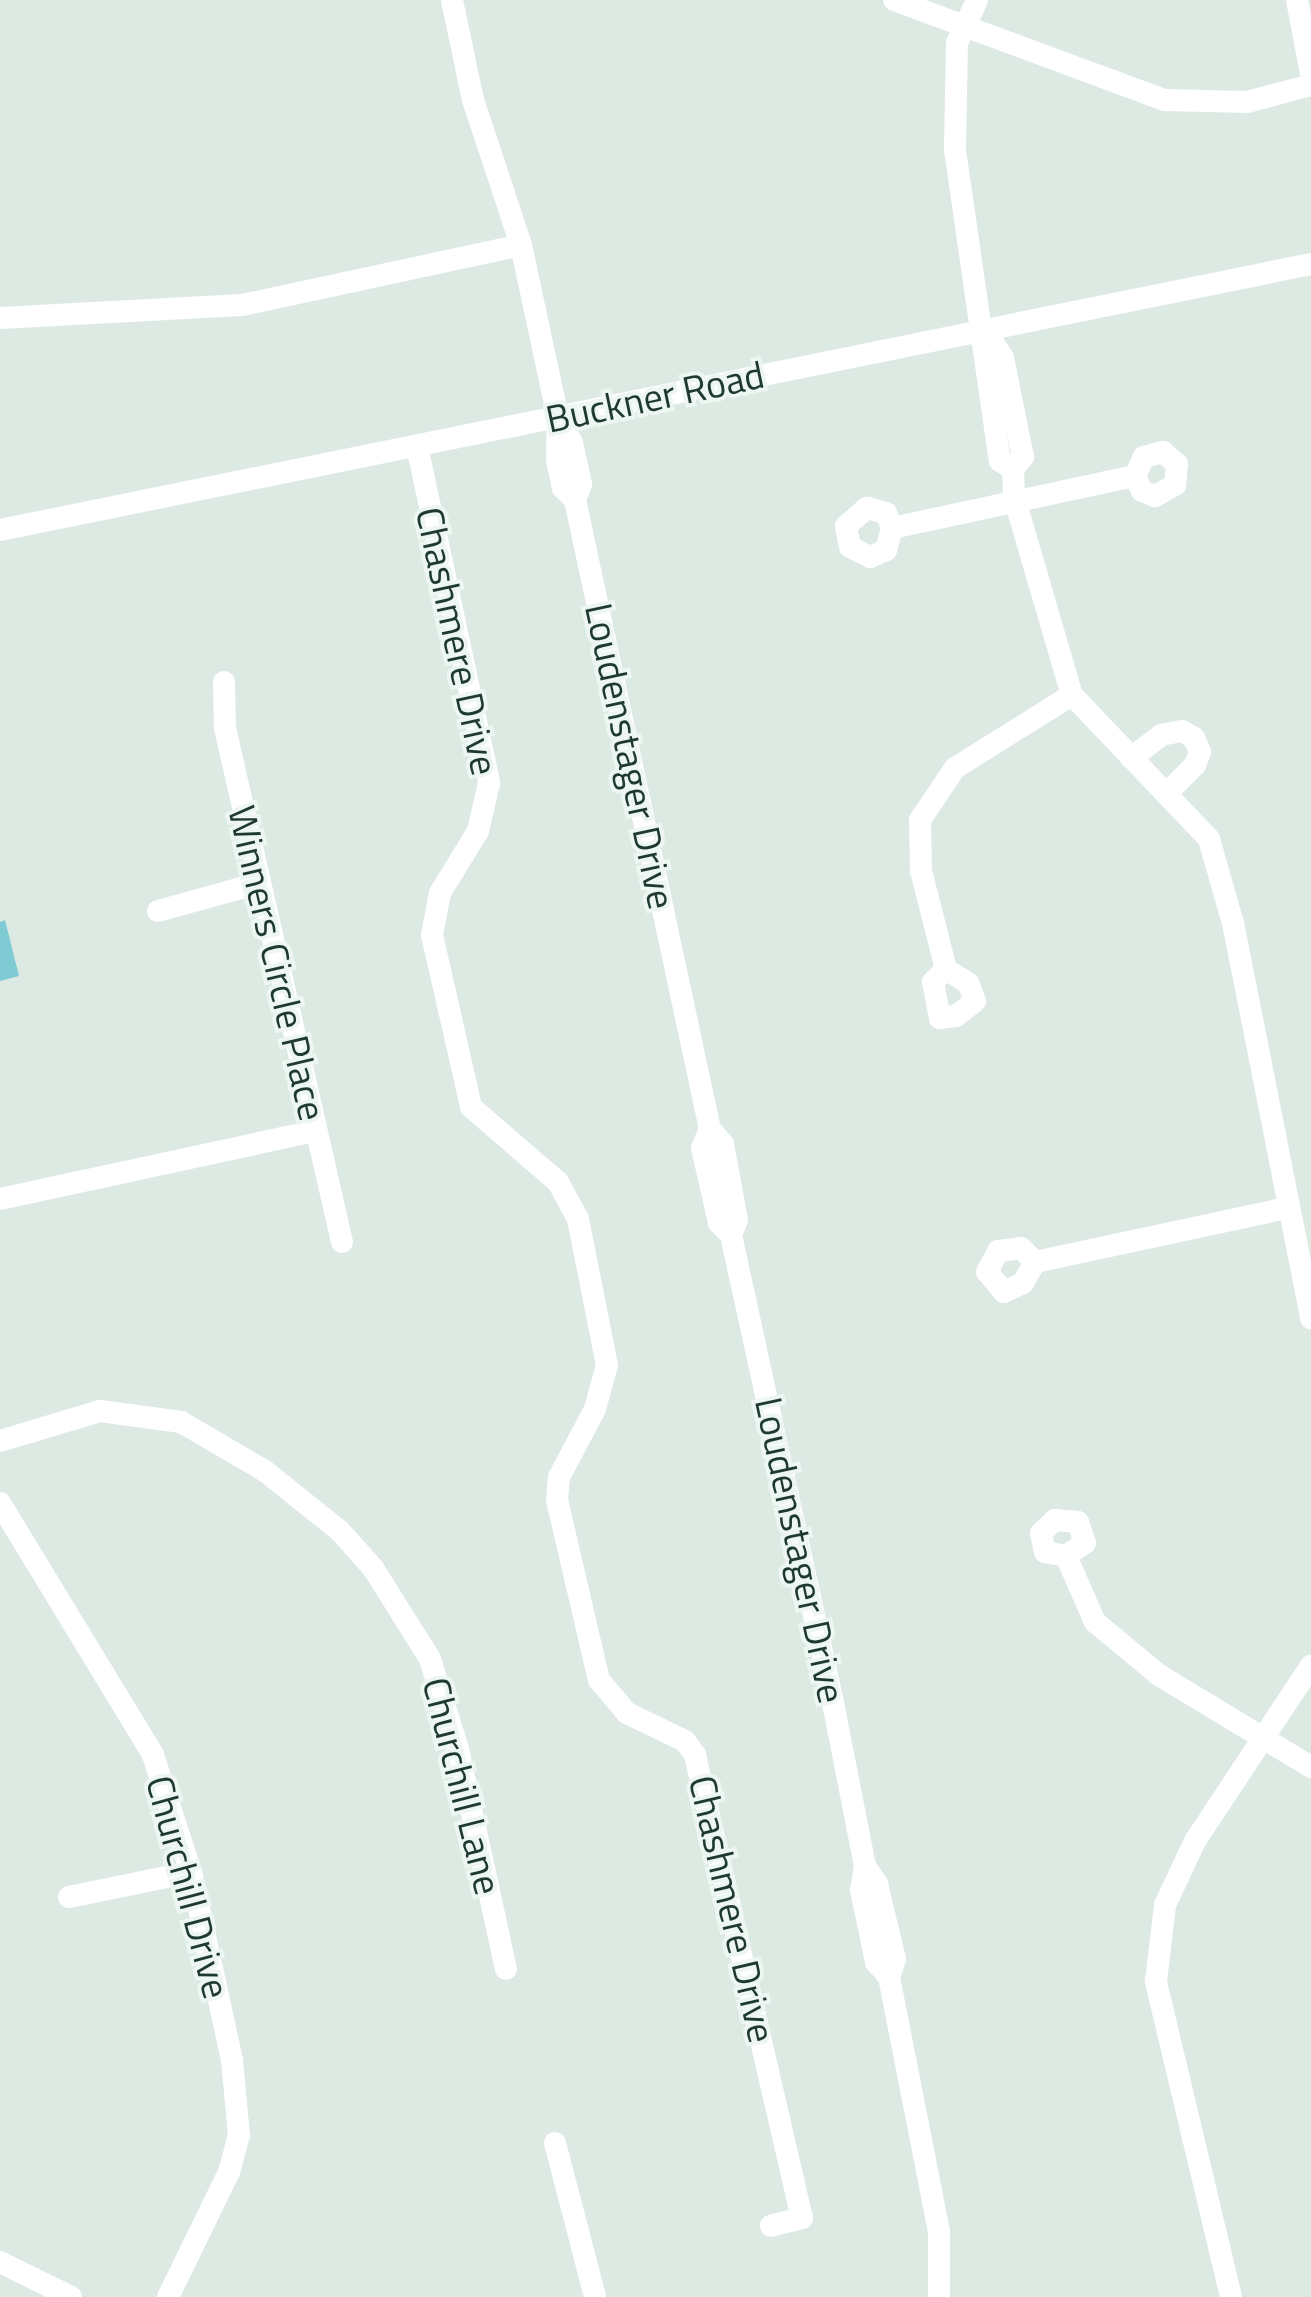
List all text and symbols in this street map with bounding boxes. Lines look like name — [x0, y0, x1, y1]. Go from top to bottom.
street label: Buckner Road — [542, 352, 768, 442]
street label: Chashmere Drive — [406, 503, 508, 779]
street label: Loudenstager Drive — [575, 599, 685, 913]
street label: Winners Circle Place — [219, 801, 335, 1125]
street label: Loudenstager Drive — [745, 1393, 855, 1707]
street label: Churchill Lane — [413, 1673, 511, 1899]
street label: Churchill Drive — [136, 1771, 240, 2003]
street label: Chashmere Drive — [679, 1771, 785, 2047]

